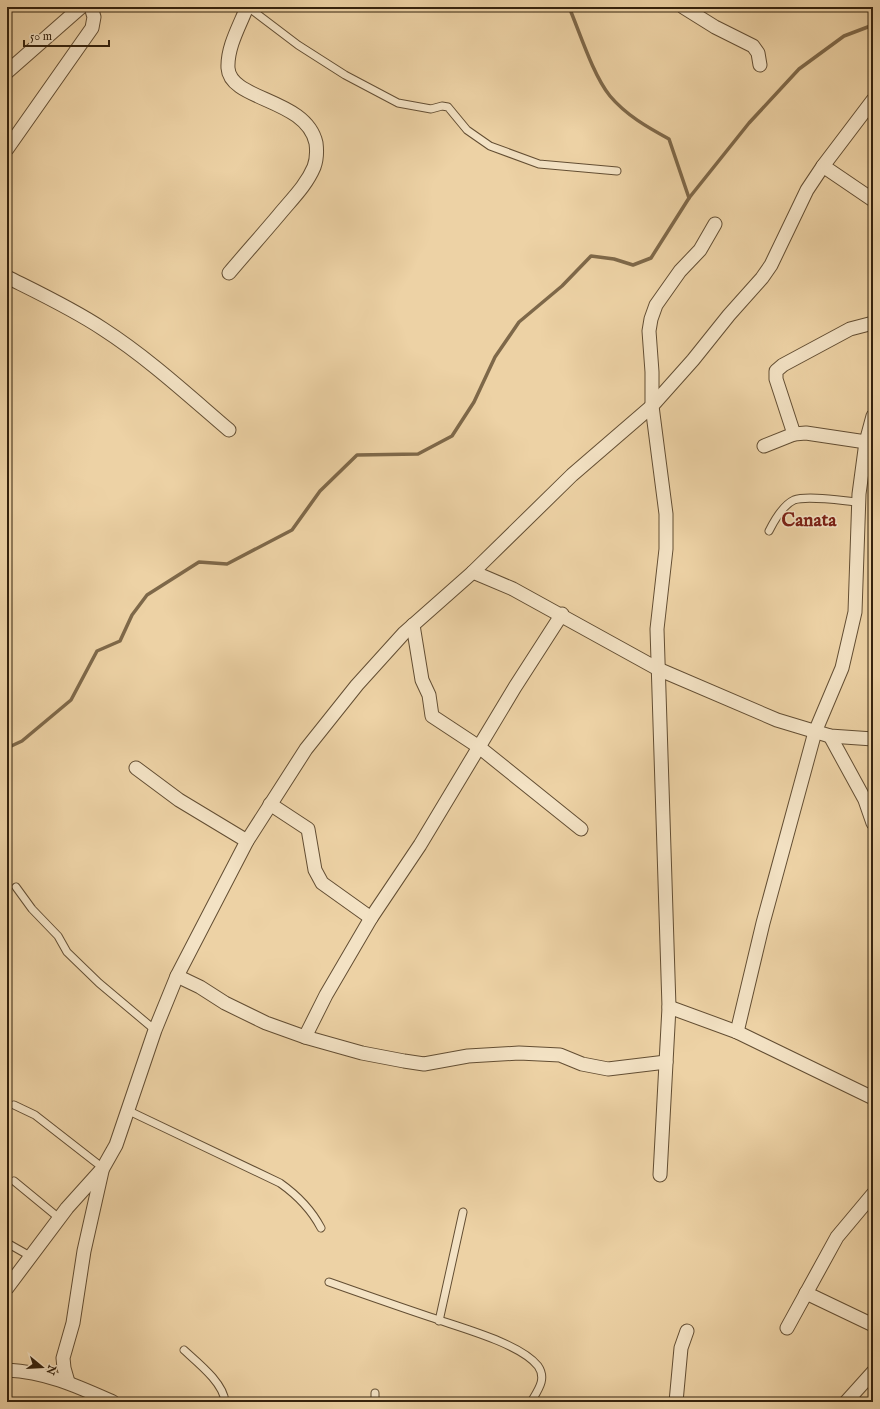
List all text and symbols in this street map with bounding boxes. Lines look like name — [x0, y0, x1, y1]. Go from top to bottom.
scale bar — [24, 22, 109, 48]
text: 50 m — [30, 29, 52, 44]
district label: Canata — [782, 509, 837, 533]
north arrow — [22, 1347, 62, 1387]
text: N — [42, 1362, 59, 1377]

